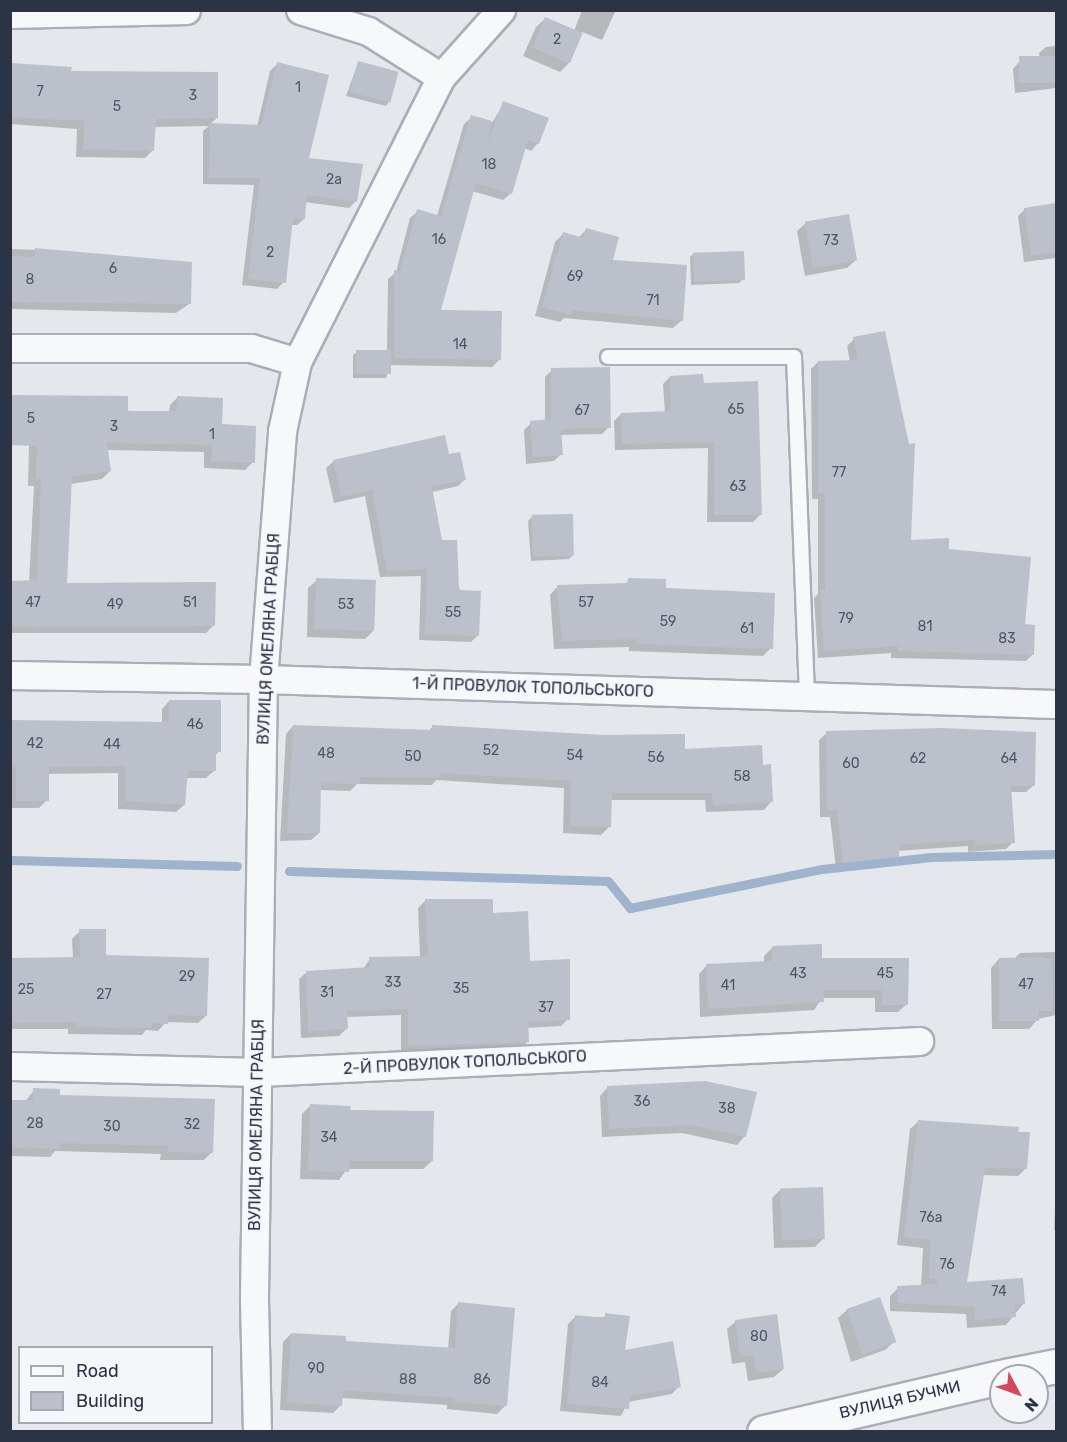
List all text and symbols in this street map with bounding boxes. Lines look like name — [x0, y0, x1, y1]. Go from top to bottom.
house number: 2 — [553, 32, 561, 48]
house number: 1 — [295, 80, 301, 96]
house number: 7 — [36, 84, 44, 100]
house number: 3 — [189, 88, 197, 104]
house number: 5 — [113, 99, 121, 115]
house number: 18 — [482, 157, 496, 173]
house number: 2а — [326, 172, 342, 188]
house number: 16 — [432, 232, 446, 248]
house number: 73 — [823, 233, 839, 249]
house number: 2 — [266, 245, 274, 261]
house number: 6 — [109, 261, 117, 277]
house number: 69 — [567, 269, 583, 285]
house number: 8 — [26, 272, 34, 288]
house number: 71 — [646, 293, 660, 309]
house number: 14 — [453, 337, 467, 353]
house number: 65 — [728, 402, 744, 418]
house number: 67 — [574, 403, 590, 419]
house number: 5 — [27, 411, 35, 427]
house number: 3 — [110, 419, 118, 435]
house number: 1 — [209, 427, 215, 443]
house number: 77 — [832, 465, 846, 481]
house number: 63 — [730, 479, 746, 495]
street label: ВУЛИЦЯ ОМЕЛЯНА ГРАБЦЯ — [254, 533, 284, 745]
house number: 47 — [25, 595, 41, 611]
house number: 51 — [183, 595, 197, 611]
house number: 57 — [578, 595, 594, 611]
house number: 49 — [107, 597, 123, 613]
house number: 53 — [338, 597, 354, 613]
house number: 55 — [445, 605, 461, 621]
house number: 79 — [838, 611, 854, 627]
house number: 59 — [660, 614, 676, 630]
house number: 81 — [918, 619, 932, 635]
house number: 61 — [740, 621, 754, 637]
house number: 83 — [998, 631, 1016, 647]
street label: 1-Й ПРОВУЛОК ТОПОЛЬСЬКОГО — [412, 674, 654, 702]
house number: 46 — [186, 717, 204, 733]
house number: 42 — [27, 736, 43, 752]
house number: 44 — [103, 737, 121, 753]
house number: 52 — [483, 743, 499, 759]
house number: 48 — [317, 746, 335, 762]
house number: 54 — [566, 748, 584, 764]
house number: 50 — [404, 749, 422, 765]
house number: 56 — [648, 750, 664, 766]
house number: 62 — [910, 751, 926, 767]
house number: 64 — [1000, 751, 1018, 767]
house number: 60 — [842, 756, 860, 772]
house number: 58 — [733, 769, 751, 785]
house number: 43 — [789, 966, 807, 982]
house number: 45 — [876, 966, 894, 982]
house number: 29 — [179, 969, 195, 985]
house number: 33 — [385, 975, 401, 991]
house number: 47 — [1018, 977, 1034, 993]
house number: 41 — [721, 978, 735, 994]
house number: 35 — [453, 981, 469, 997]
house number: 25 — [18, 982, 34, 998]
house number: 31 — [320, 985, 334, 1001]
house number: 27 — [96, 987, 112, 1003]
house number: 37 — [538, 1000, 554, 1016]
street label: ВУЛИЦЯ ОМЕЛЯНА ГРАБЦЯ — [246, 1019, 268, 1231]
street label: 2-Й ПРОВУЛОК ТОПОЛЬСЬКОГО — [343, 1047, 587, 1079]
house number: 36 — [634, 1094, 650, 1110]
house number: 38 — [718, 1101, 736, 1117]
house number: 28 — [26, 1116, 44, 1132]
house number: 32 — [184, 1117, 200, 1133]
house number: 30 — [103, 1119, 121, 1135]
house number: 34 — [320, 1130, 338, 1146]
house number: 76а — [920, 1210, 942, 1226]
house number: 76 — [939, 1257, 955, 1273]
house number: 74 — [991, 1284, 1007, 1300]
house number: 80 — [750, 1329, 768, 1345]
legend — [18, 1346, 213, 1424]
text: Road — [76, 1360, 119, 1382]
house number: 90 — [307, 1361, 325, 1377]
north arrow — [989, 1364, 1049, 1424]
house number: 88 — [399, 1372, 417, 1388]
house number: 86 — [473, 1372, 491, 1388]
house number: 84 — [591, 1375, 609, 1391]
street label: ВУЛИЦЯ БУЧМИ — [838, 1377, 962, 1423]
text: Building — [76, 1390, 144, 1412]
text: N — [1021, 1394, 1042, 1415]

